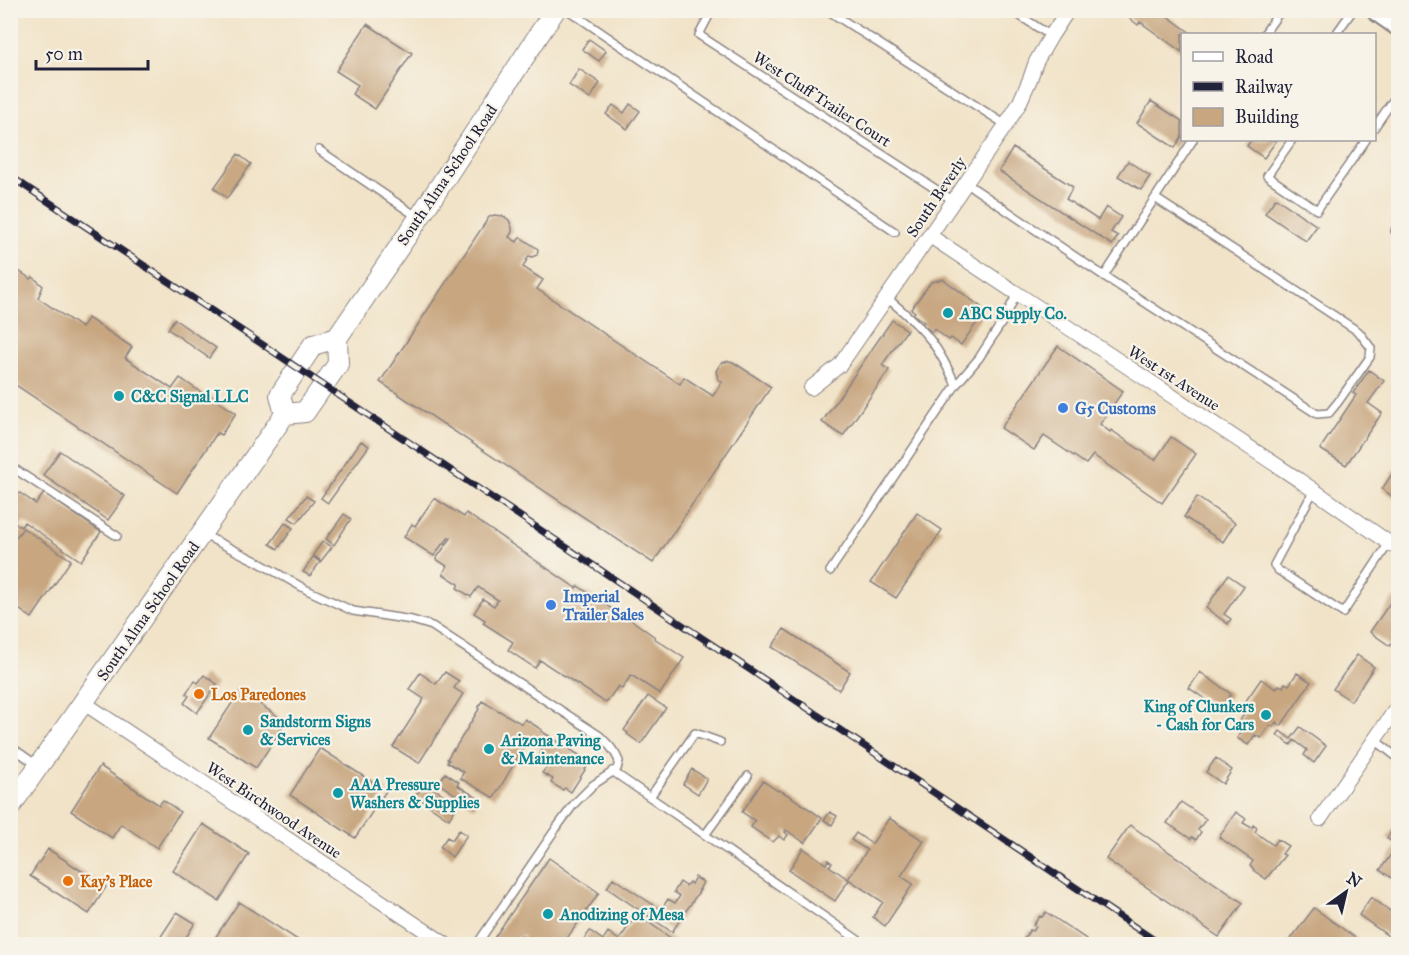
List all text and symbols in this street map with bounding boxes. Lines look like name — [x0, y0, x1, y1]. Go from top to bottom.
scale bar — [36, 33, 148, 71]
legend — [1181, 33, 1376, 141]
text: 50 m — [45, 43, 83, 65]
text: Road — [1235, 46, 1273, 68]
street label: West Cluff Trailer Court — [750, 47, 895, 151]
text: Railway — [1235, 76, 1293, 98]
street label: South Alma School Road — [393, 101, 501, 249]
text: Building — [1235, 106, 1299, 129]
street label: South Beverly — [902, 153, 970, 241]
place label: ABC Supply Co. — [959, 304, 1067, 324]
marker: ABC Supply Co. — [941, 306, 955, 320]
street label: West 1st Avenue — [1125, 341, 1224, 415]
place label: C&C Signal LLC — [131, 387, 249, 407]
marker: C&C Signal LLC — [112, 389, 126, 403]
place label: G5 Customs — [1075, 399, 1156, 418]
marker: G5 Customs — [1056, 401, 1070, 415]
street label: South Alma School Road — [93, 538, 203, 684]
place label: Imperial Trailer Sales — [562, 587, 644, 624]
marker: Imperial Trailer Sales — [544, 598, 558, 612]
place label: Los Paredones — [211, 685, 306, 704]
marker: Los Paredones — [192, 687, 206, 701]
place label: King of Clunkers - Cash for Cars — [1144, 697, 1254, 734]
marker: King of Clunkers - Cash for Cars — [1259, 708, 1273, 722]
place label: Sandstorm Signs & Services — [260, 712, 371, 749]
marker: Sandstorm Signs & Services — [241, 723, 255, 737]
place label: Arizona Paving & Maintenance — [500, 731, 604, 768]
marker: Arizona Paving & Maintenance — [482, 742, 496, 756]
street label: West Birchwood Avenue — [203, 758, 345, 862]
place label: AAA Pressure Washers & Supplies — [349, 775, 480, 813]
marker: AAA Pressure Washers & Supplies — [331, 786, 345, 800]
north arrow — [1316, 862, 1376, 922]
text: N — [1343, 868, 1365, 892]
place label: Kay's Place — [80, 872, 153, 892]
marker: Kay's Place — [61, 874, 75, 888]
place label: Anodizing of Mesa — [559, 905, 685, 925]
marker: Anodizing of Mesa — [541, 907, 555, 921]

